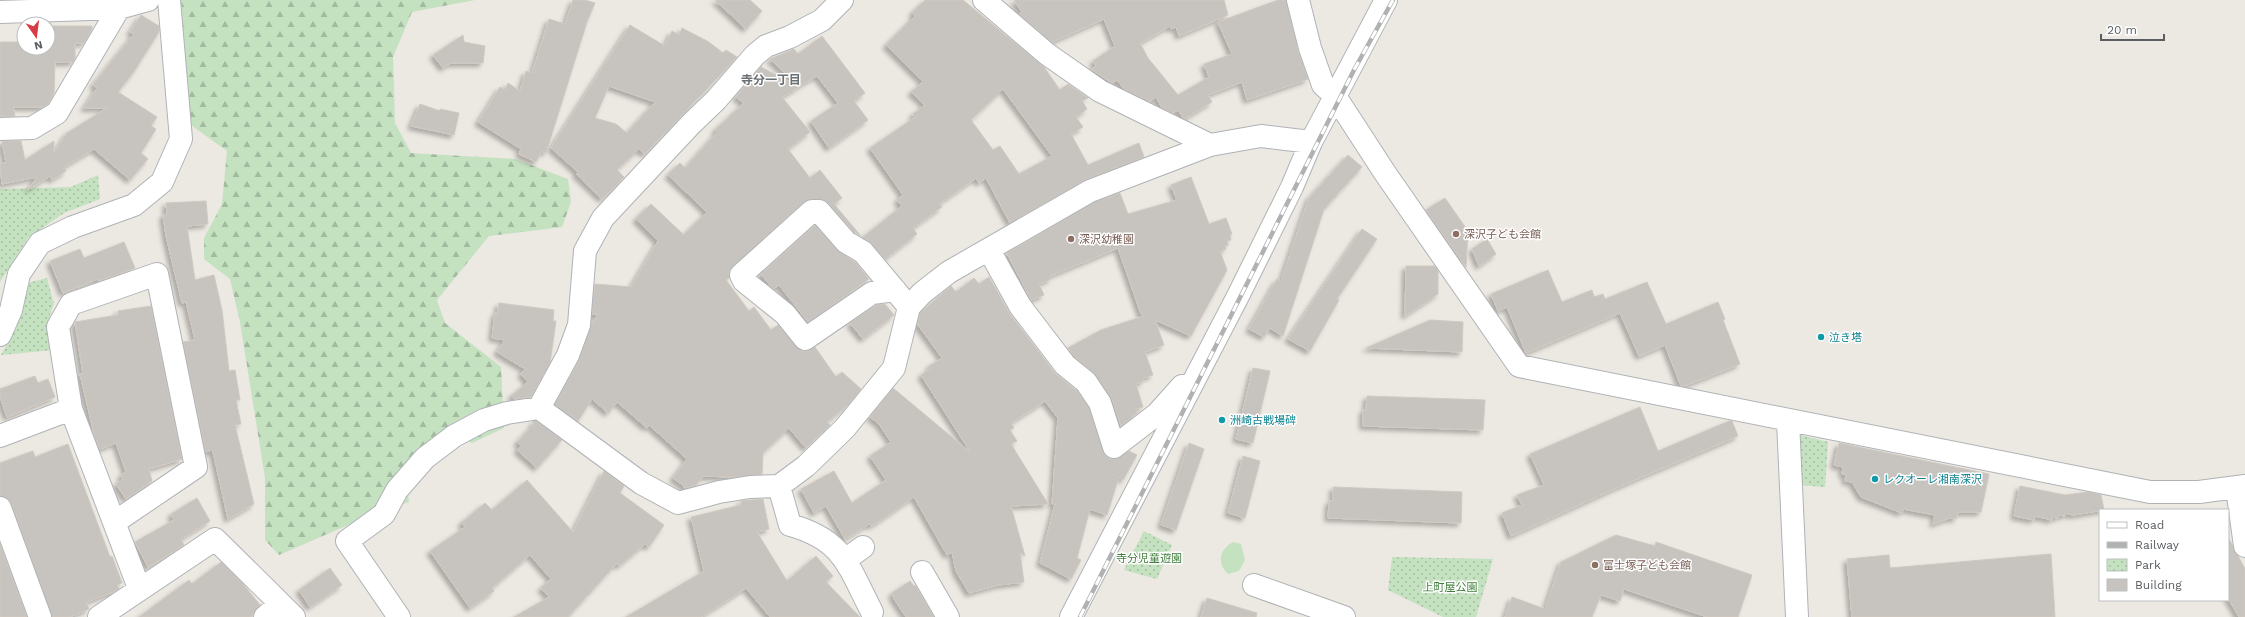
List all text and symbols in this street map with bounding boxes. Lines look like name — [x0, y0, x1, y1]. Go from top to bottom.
north arrow — [16, 16, 56, 56]
scale bar — [2101, 16, 2164, 42]
text: 20 m — [2107, 23, 2137, 37]
text: N — [33, 38, 44, 53]
district label: 寺分一丁目 — [741, 73, 801, 87]
place label: 深沢子ども会館 — [1464, 228, 1541, 241]
marker: 深沢子ども会館 — [1451, 229, 1461, 239]
place label: 深沢幼稚園 — [1079, 233, 1134, 246]
marker: 深沢幼稚園 — [1066, 234, 1076, 244]
place label: 泣き塔 — [1829, 331, 1862, 344]
marker: 泣き塔 — [1816, 332, 1826, 342]
place label: 洲崎古戦場碑 — [1230, 414, 1296, 427]
marker: 洲崎古戦場碑 — [1217, 415, 1227, 425]
place label: レクオーレ湘南深沢 — [1883, 473, 1982, 486]
marker: レクオーレ湘南深沢 — [1870, 474, 1880, 484]
legend — [2099, 509, 2229, 601]
text: Road — [2135, 518, 2164, 532]
text: Railway — [2135, 538, 2180, 552]
park label: 寺分児童遊園 — [1116, 552, 1182, 565]
text: Park — [2135, 558, 2161, 572]
place label: 富士塚子ども会館 — [1603, 559, 1691, 572]
marker: 富士塚子ども会館 — [1590, 560, 1600, 570]
text: Building — [2135, 578, 2182, 592]
park label: 上町屋公園 — [1423, 581, 1478, 594]

